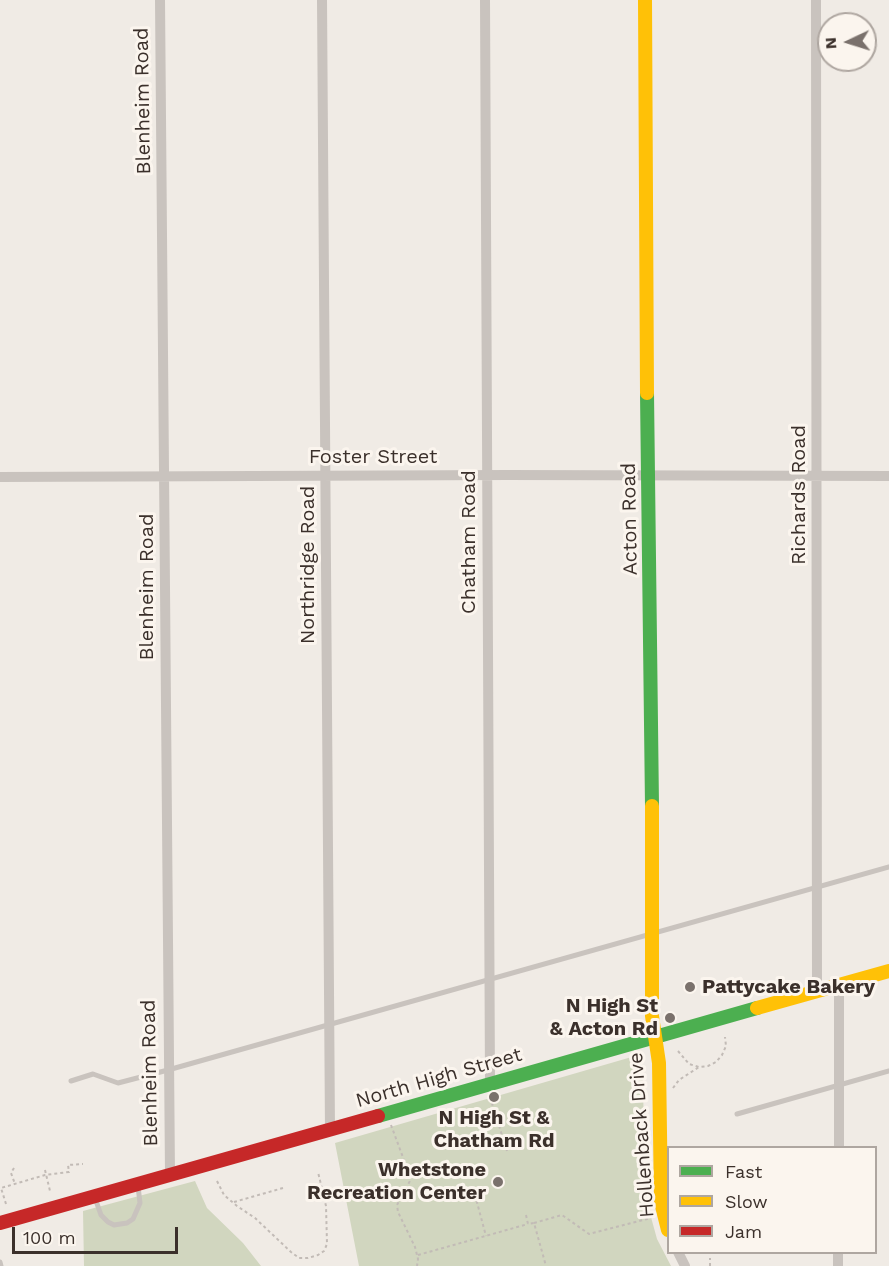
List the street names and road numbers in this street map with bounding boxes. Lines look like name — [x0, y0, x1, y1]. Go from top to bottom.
street label: Blenheim Road — [130, 27, 156, 175]
street label: Richards Road — [787, 425, 811, 565]
street label: Foster Street — [309, 445, 437, 469]
street label: Acton Road — [617, 462, 643, 576]
street label: Chatham Road — [457, 470, 481, 614]
street label: Northridge Road — [296, 486, 320, 644]
street label: Blenheim Road — [135, 513, 159, 661]
street label: Blenheim Road — [137, 999, 163, 1147]
street label: North High Street — [353, 1043, 525, 1113]
street label: Hollenback Drive — [624, 1052, 660, 1218]

